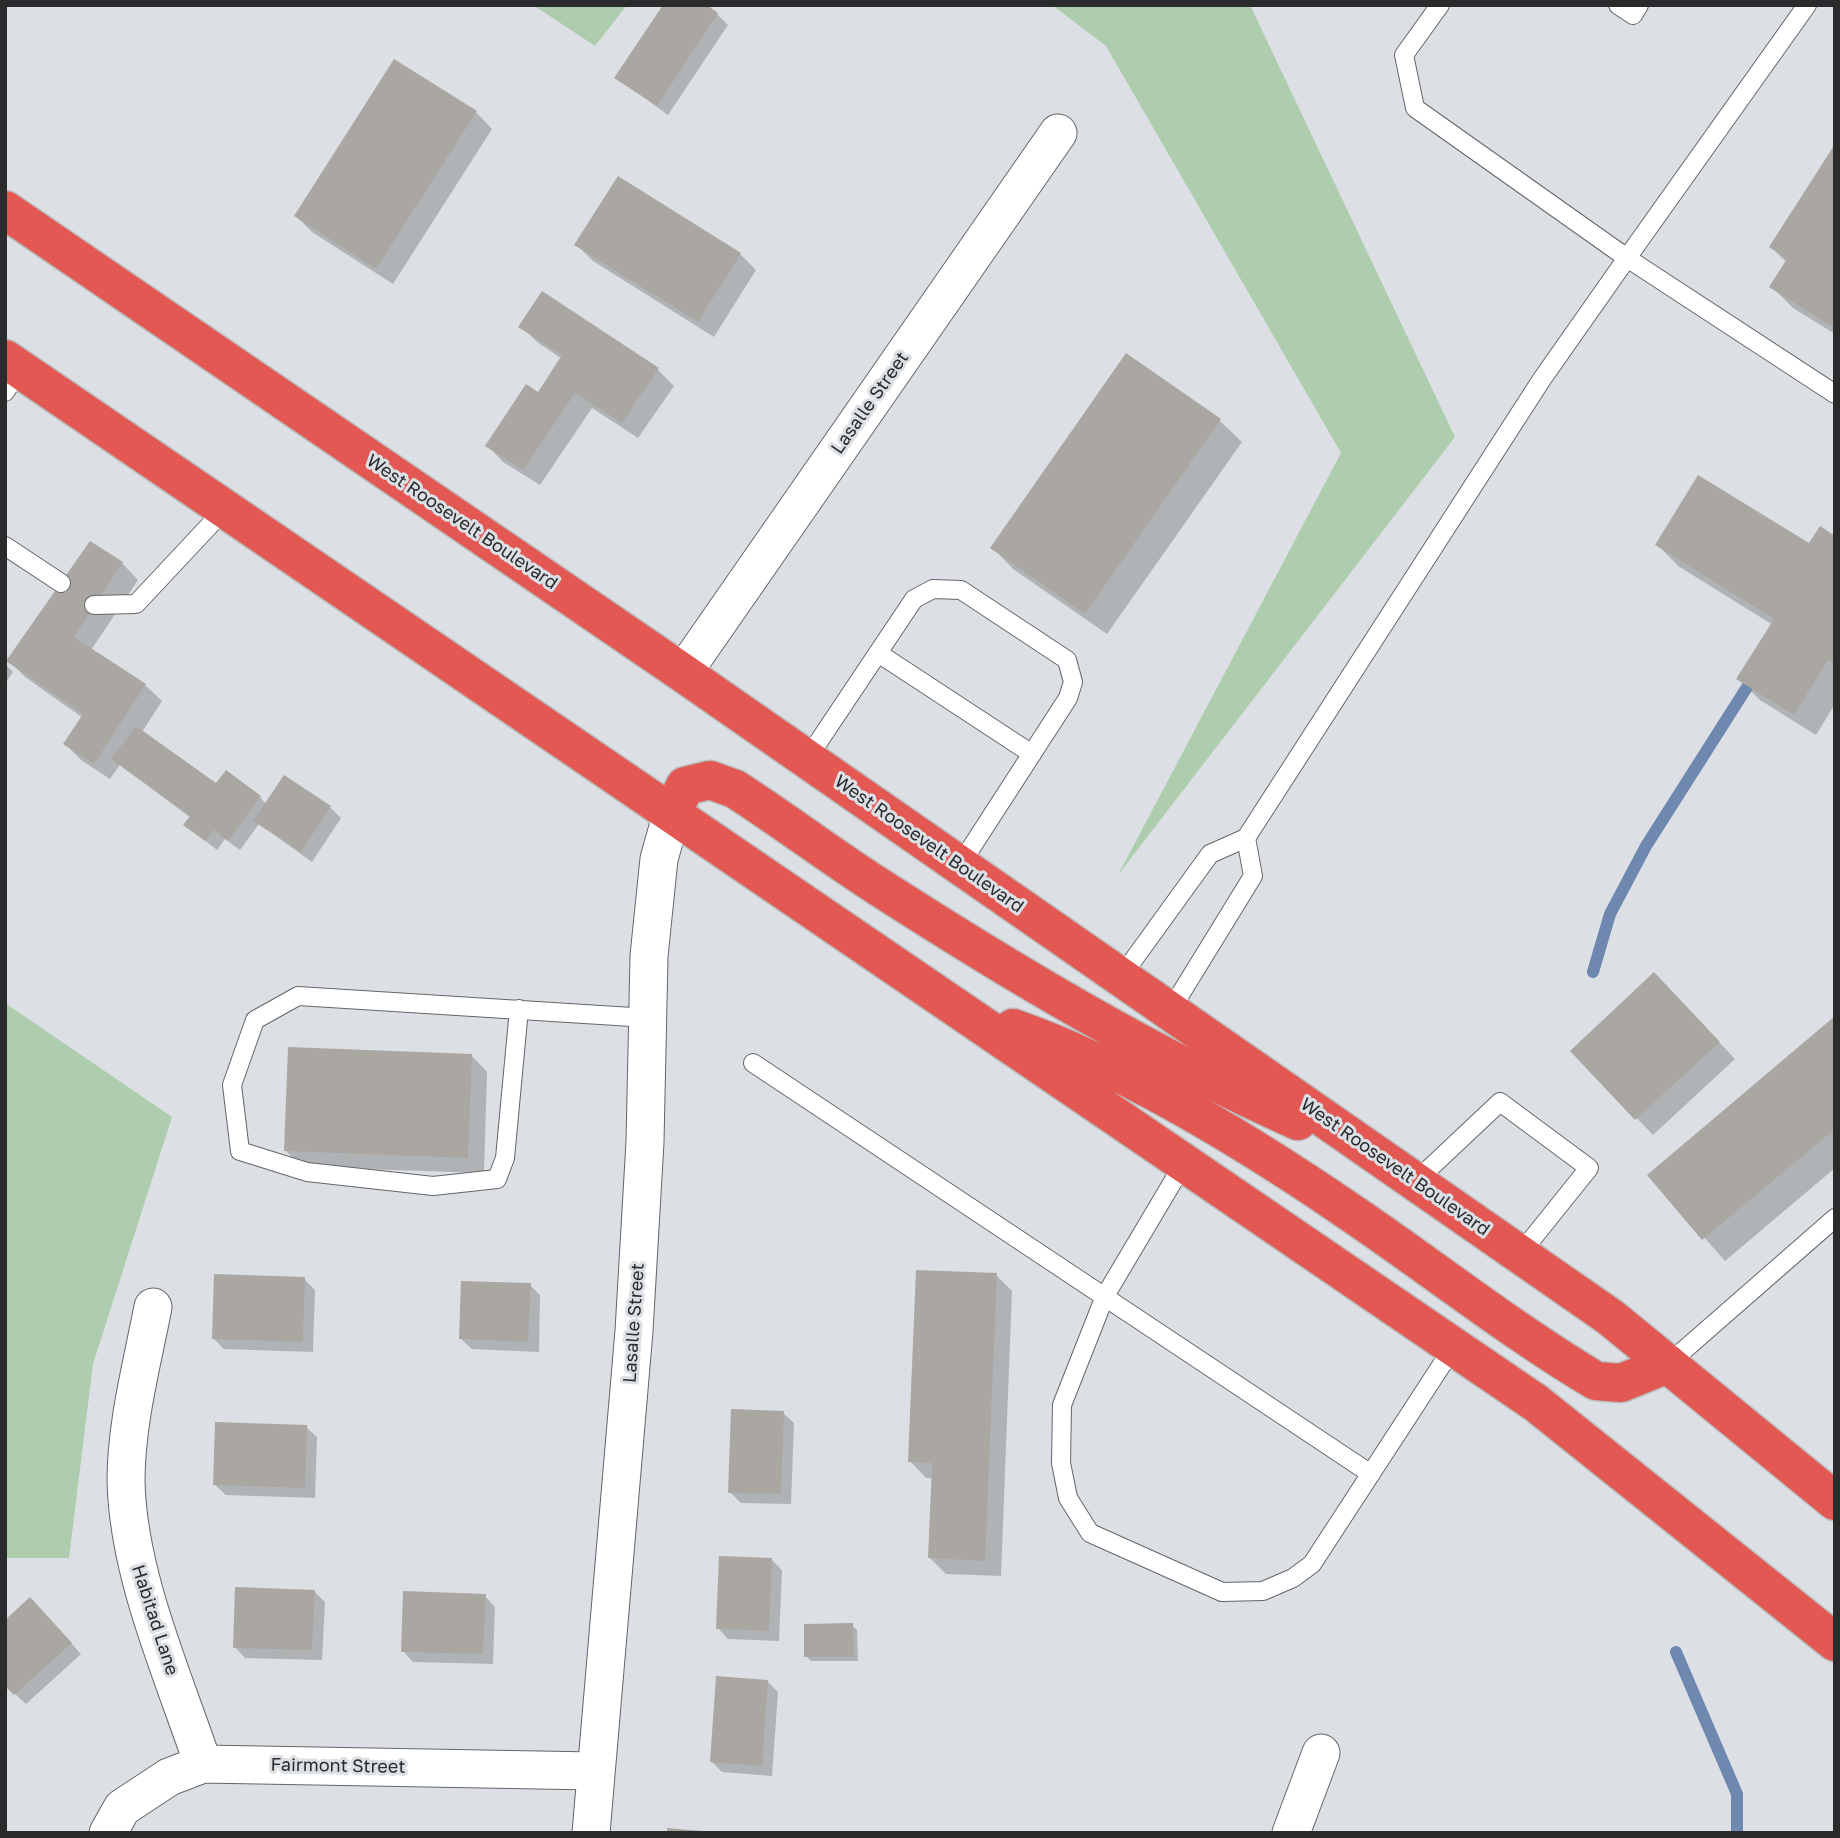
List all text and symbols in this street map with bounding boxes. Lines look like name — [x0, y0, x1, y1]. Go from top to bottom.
street label: Lasalle Street — [827, 348, 913, 458]
street label: West Roosevelt Boulevard — [362, 450, 562, 594]
street label: West Roosevelt Boulevard — [830, 770, 1028, 918]
street label: West Roosevelt Boulevard — [1296, 1093, 1494, 1241]
street label: Lasalle Street — [619, 1262, 649, 1384]
street label: Habitad Lane — [127, 1562, 183, 1678]
street label: Fairmont Street — [270, 1754, 406, 1778]

